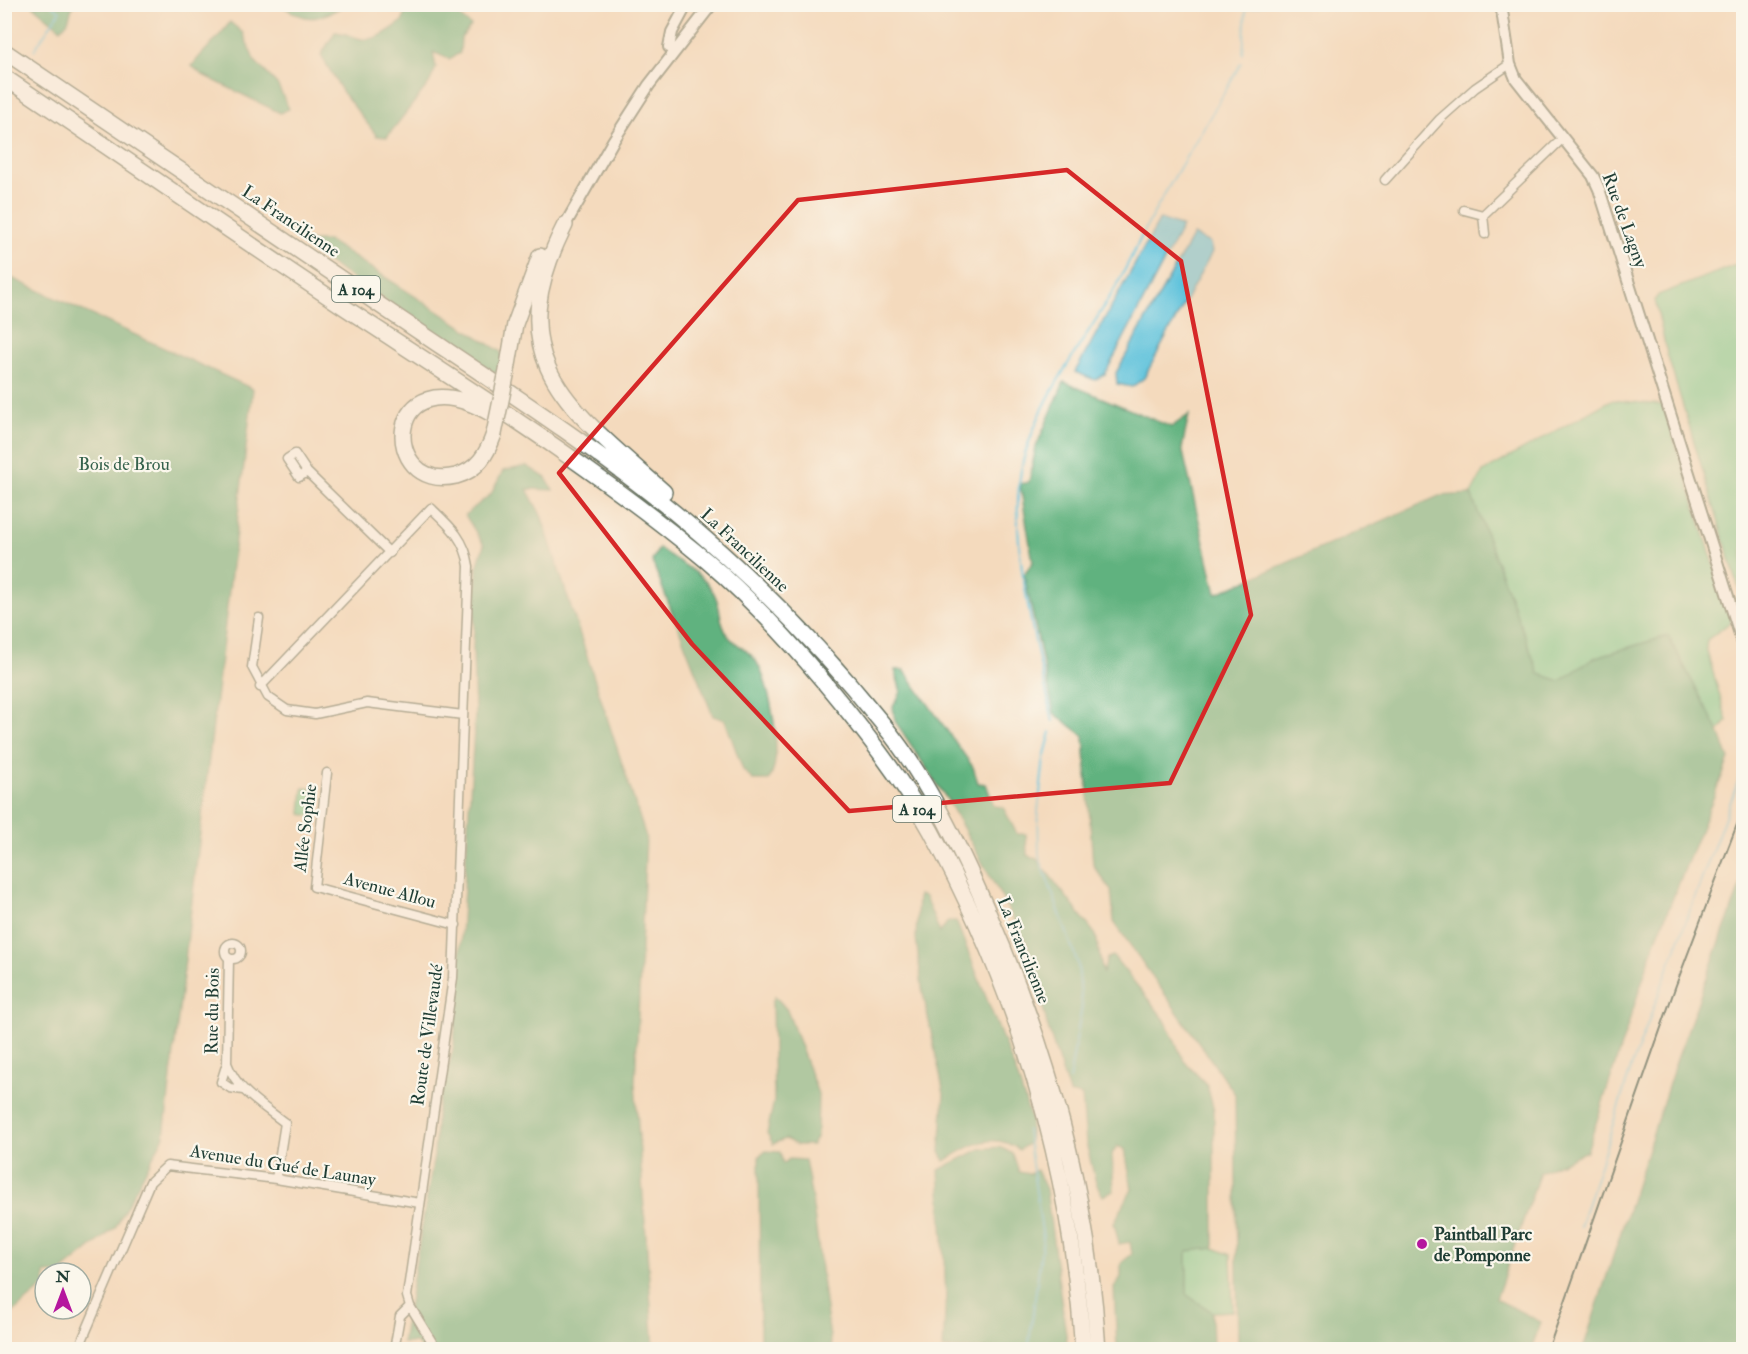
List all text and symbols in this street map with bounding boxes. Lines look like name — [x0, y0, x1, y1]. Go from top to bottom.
street label: Rue de Lagny — [1597, 169, 1653, 272]
street label: La Francilienne — [237, 180, 345, 263]
road number: A 104 — [332, 276, 380, 302]
park label: Bois de Brou — [78, 453, 170, 476]
street label: La Francilienne — [695, 503, 794, 598]
street label: Allée Sophie — [289, 782, 322, 875]
road number: A 104 — [893, 796, 941, 822]
street label: Avenue Allou — [340, 867, 438, 914]
street label: La Francilienne — [992, 893, 1056, 1008]
street label: Route de Villevaudé — [406, 962, 449, 1107]
street label: Rue du Bois — [200, 967, 225, 1055]
street label: Avenue du Gué de Launay — [187, 1139, 379, 1192]
place label: Paintball Parc de Pomponne — [1434, 1223, 1533, 1267]
marker: Paintball Parc de Pomponne — [1415, 1237, 1429, 1251]
north arrow — [33, 1261, 93, 1321]
text: N — [55, 1267, 71, 1287]

